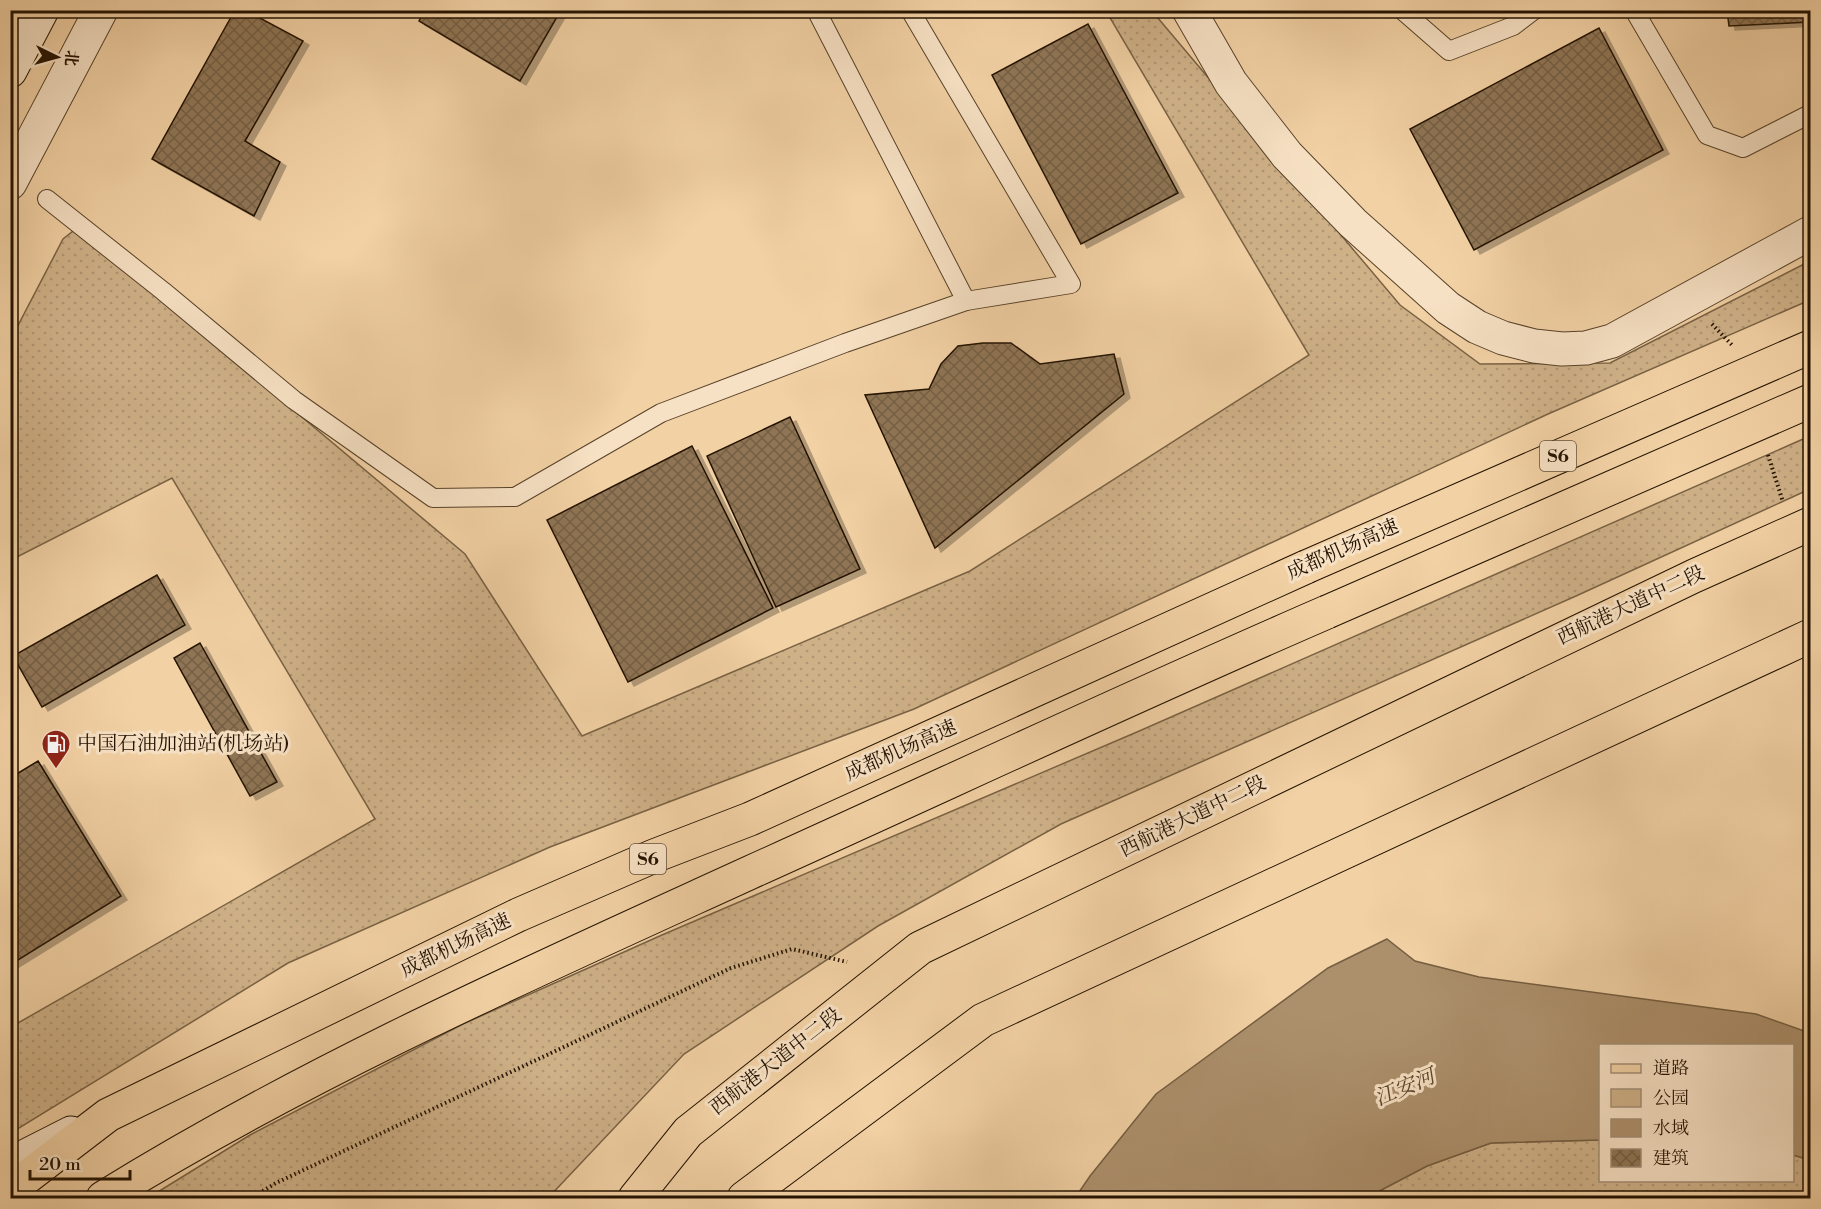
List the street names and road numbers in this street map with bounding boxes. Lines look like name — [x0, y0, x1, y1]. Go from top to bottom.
road number: S6 — [1540, 441, 1576, 471]
street label: 成都机场高速 — [1283, 514, 1403, 586]
street label: 西航港大道中二段 — [1553, 561, 1709, 651]
street label: 成都机场高速 — [841, 715, 961, 787]
street label: 西航港大道中二段 — [1116, 771, 1270, 863]
road number: S6 — [630, 844, 666, 874]
street label: 成都机场高速 — [397, 908, 515, 984]
street label: 西航港大道中二段 — [705, 1003, 847, 1121]

